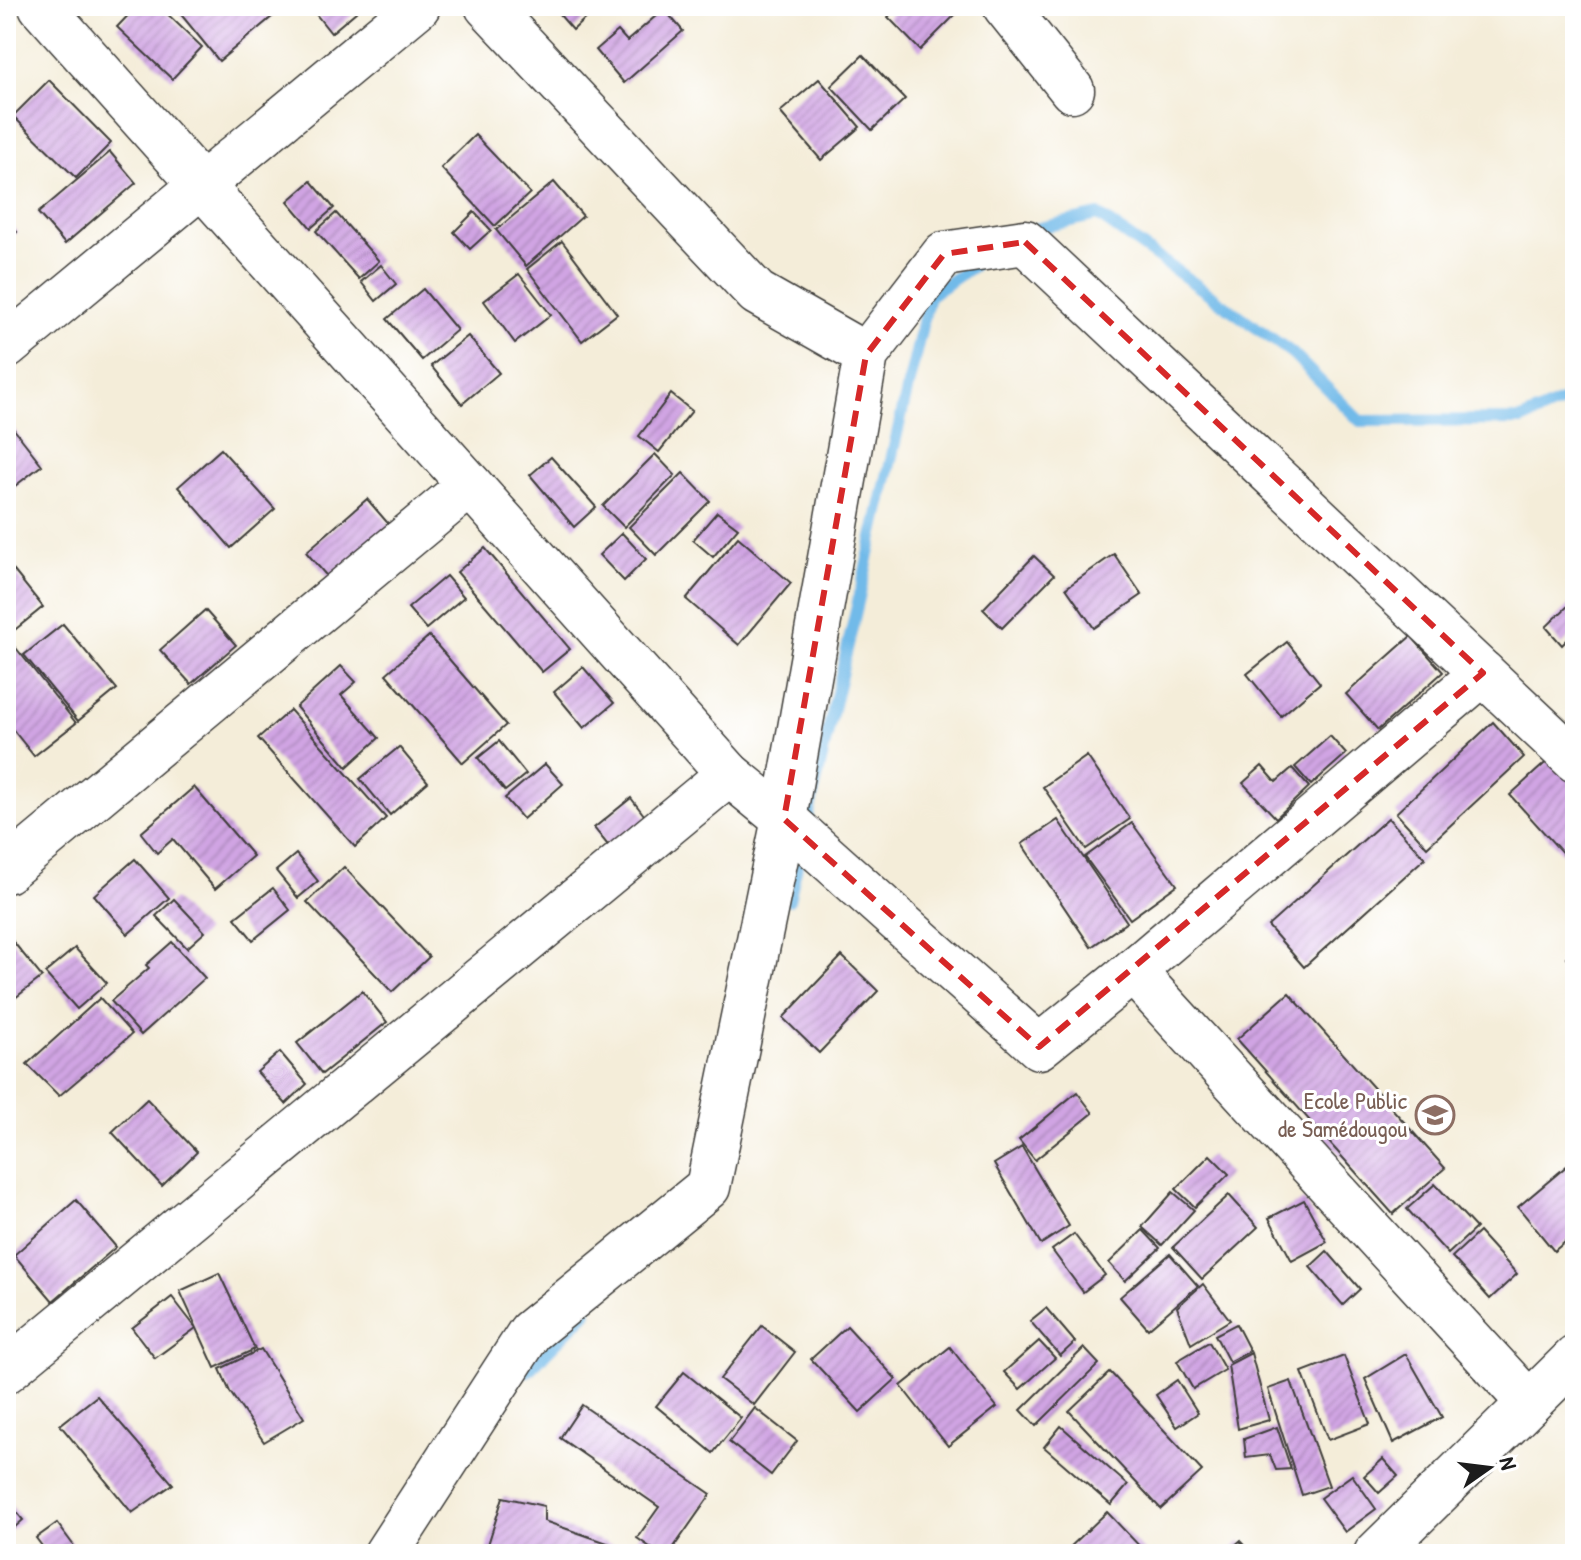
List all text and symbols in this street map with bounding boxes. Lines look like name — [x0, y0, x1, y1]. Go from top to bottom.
place label: Ecole Public de Samédougou — [1278, 1084, 1408, 1144]
school or university icon: Ecole Public de Samédougou — [1414, 1094, 1456, 1136]
north arrow — [1449, 1428, 1529, 1508]
text: N — [1492, 1454, 1524, 1473]

